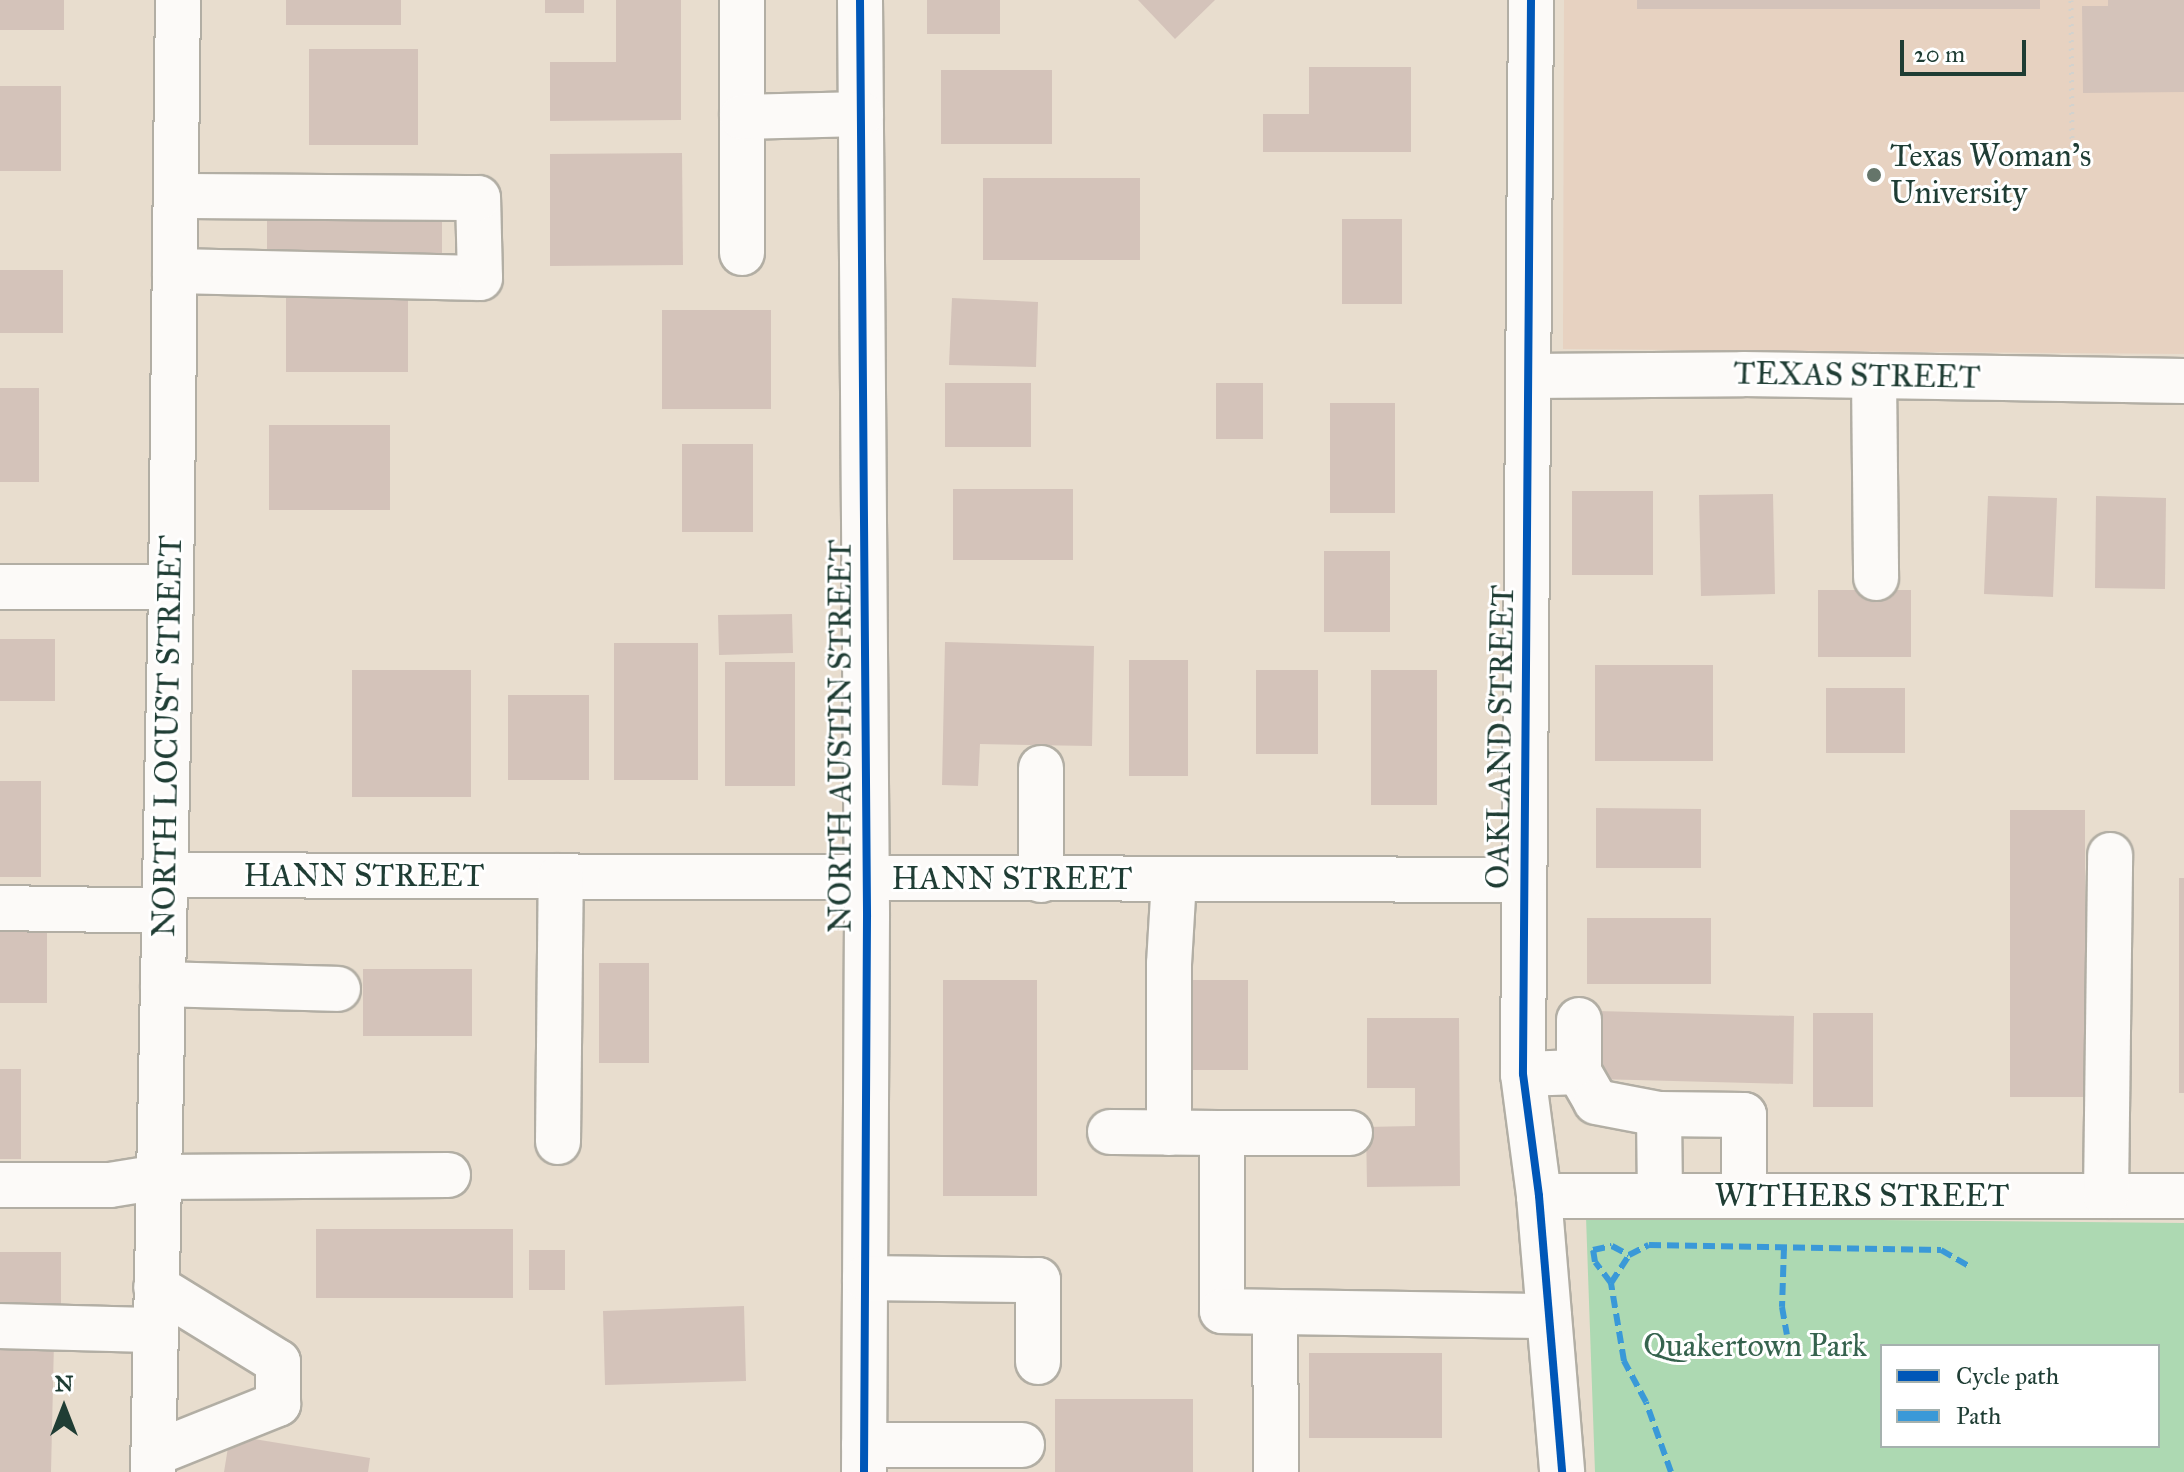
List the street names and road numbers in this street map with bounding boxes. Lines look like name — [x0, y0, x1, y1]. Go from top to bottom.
street label: TEXAS STREET — [1733, 355, 1981, 397]
street label: NORTH LOCUST STREET — [145, 535, 191, 937]
street label: NORTH AUSTIN STREET — [822, 539, 860, 933]
street label: OAKLAND STREET — [1479, 585, 1523, 889]
street label: HANN STREET — [243, 857, 485, 895]
street label: HANN STREET — [891, 860, 1133, 898]
street label: WITHERS STREET — [1714, 1177, 2010, 1215]

